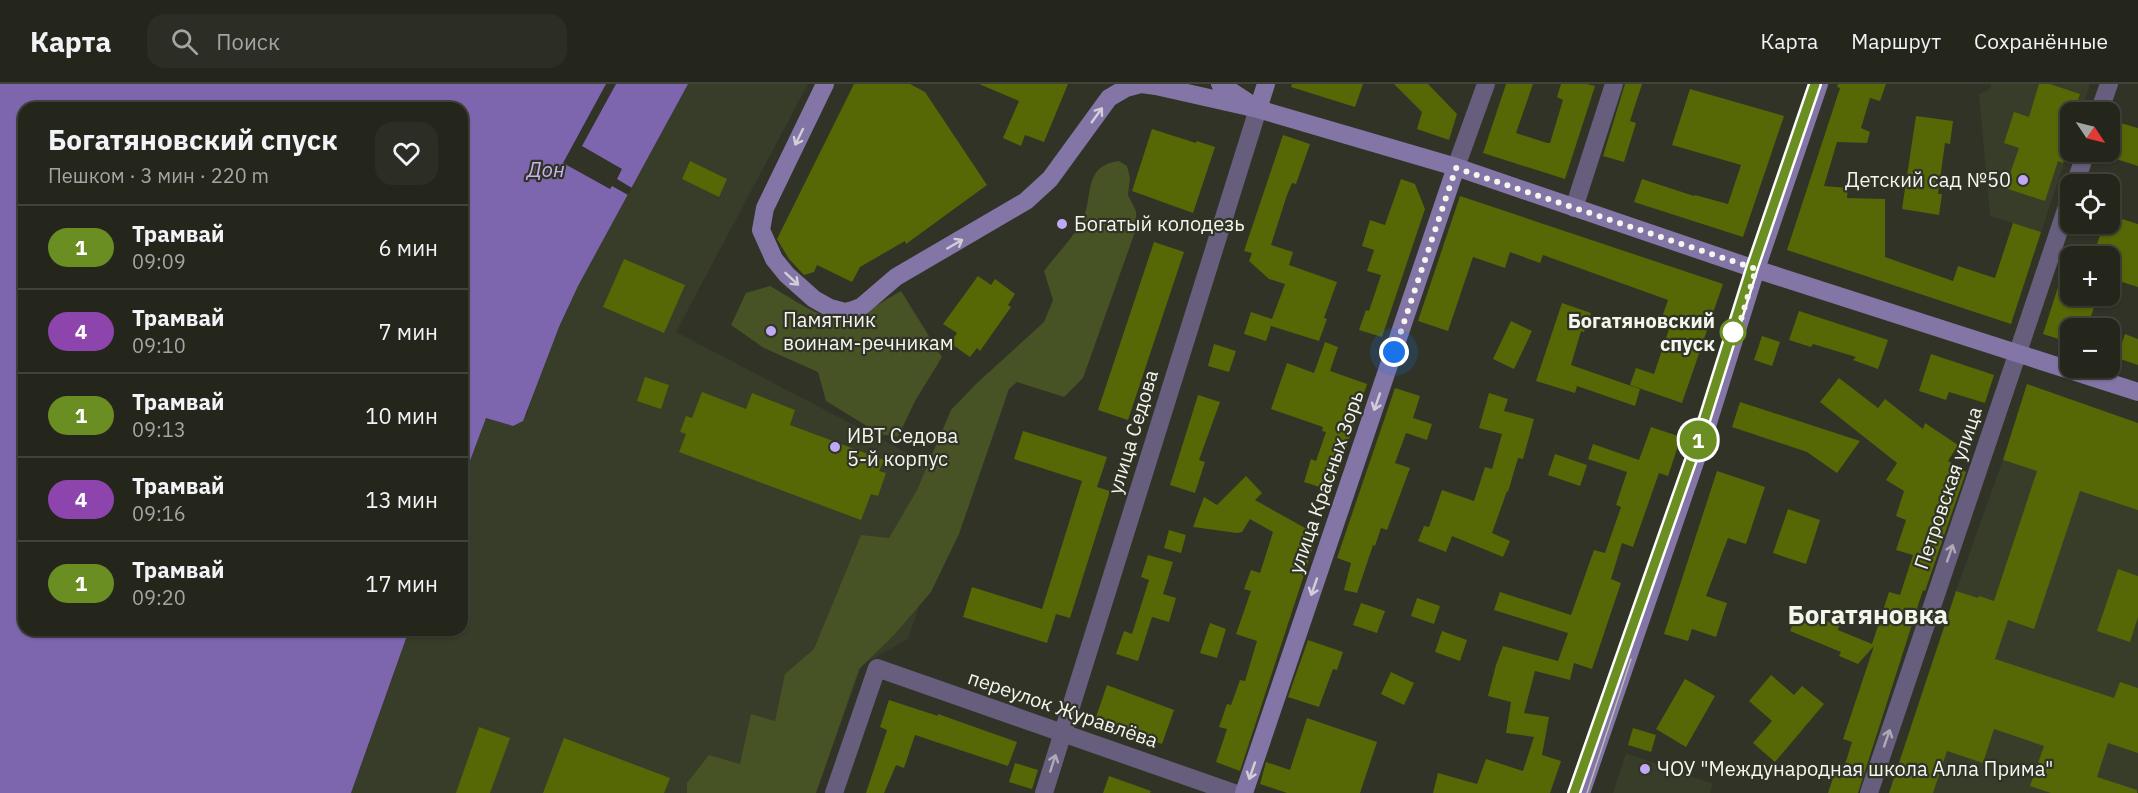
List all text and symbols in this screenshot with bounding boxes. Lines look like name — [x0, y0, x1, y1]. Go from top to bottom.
search box — [147, 14, 567, 68]
text: Карта — [30, 23, 111, 60]
icon: search — [168, 25, 201, 58]
text: Поиск — [216, 27, 280, 56]
text: Карта — [1760, 27, 1818, 55]
text: Маршрут — [1851, 27, 1941, 55]
text: Сохранённые — [1974, 27, 2108, 55]
north arrow — [2060, 102, 2120, 162]
map controls — [2060, 102, 2120, 378]
one-way arrow — [1091, 107, 1103, 123]
text: Богатяновский спуск — [48, 121, 338, 158]
button: heart — [375, 122, 438, 185]
one-way arrow — [793, 127, 805, 145]
water label: Дон — [525, 155, 565, 183]
text: Пешком · 3 мин · 220 m — [48, 162, 269, 189]
place label: Детский сад №50 — [1845, 166, 2011, 193]
marker: Детский сад №50 — [2016, 173, 2030, 187]
button: locate — [2060, 174, 2120, 234]
place label: Богатый колодезь — [1074, 210, 1245, 237]
marker: Богатый колодезь — [1055, 217, 1069, 231]
text: Трамвай — [132, 219, 224, 248]
text: 1 — [75, 233, 87, 261]
text: 6 мин — [378, 233, 438, 262]
one-way arrow — [946, 237, 963, 249]
button: + — [2060, 246, 2120, 306]
text: 09:09 — [132, 248, 186, 275]
one-way arrow — [784, 272, 799, 286]
text: Трамвай — [132, 303, 224, 332]
place label: Памятник воинам-речникам — [783, 306, 954, 356]
place label: Богатяновский спуск — [1568, 307, 1715, 357]
text: 4 — [75, 317, 87, 345]
text: 7 мин — [378, 317, 438, 346]
button: − — [2060, 318, 2120, 378]
marker: Богатяновский спуск — [1720, 319, 1746, 345]
marker: Памятник воинам-речникам — [764, 324, 778, 338]
text: 09:10 — [132, 332, 186, 359]
your location — [1379, 337, 1409, 367]
street label: улица Седова — [1101, 366, 1164, 497]
text: Трамвай — [132, 387, 224, 416]
street label: улица Красных Зорь — [1282, 387, 1370, 577]
one-way arrow — [1370, 392, 1381, 411]
text: 1 — [75, 401, 87, 429]
text: 10 мин — [365, 401, 438, 430]
street label: Петровская улица — [1907, 403, 1988, 573]
text: 09:13 — [132, 416, 186, 443]
line badge: 1 — [1678, 420, 1718, 460]
place label: ИВТ Седова 5-й корпус — [847, 422, 958, 472]
text: 1 — [1692, 426, 1704, 454]
marker: ИВТ Седова 5-й корпус — [828, 440, 842, 454]
text: Трамвай — [132, 471, 224, 500]
text: 4 — [75, 485, 87, 513]
text: 13 мин — [365, 485, 438, 514]
text: 09:16 — [132, 500, 186, 527]
one-way arrow — [1945, 544, 1956, 563]
text: Трамвай — [132, 555, 224, 584]
text: 1 — [75, 569, 87, 597]
text: 17 мин — [365, 569, 438, 598]
one-way arrow — [1308, 577, 1319, 596]
text: 09:20 — [132, 584, 186, 611]
district label: Богатяновка — [1788, 597, 1949, 631]
street label: переулок Журавлёва — [965, 663, 1162, 754]
one-way arrow — [1883, 729, 1894, 748]
one-way arrow — [1049, 754, 1060, 773]
place label: ЧОУ "Международная школа Алла Прима" — [1657, 755, 2053, 782]
one-way arrow — [1245, 761, 1256, 780]
marker: ЧОУ "Международная школа Алла Прима" — [1638, 762, 1652, 776]

